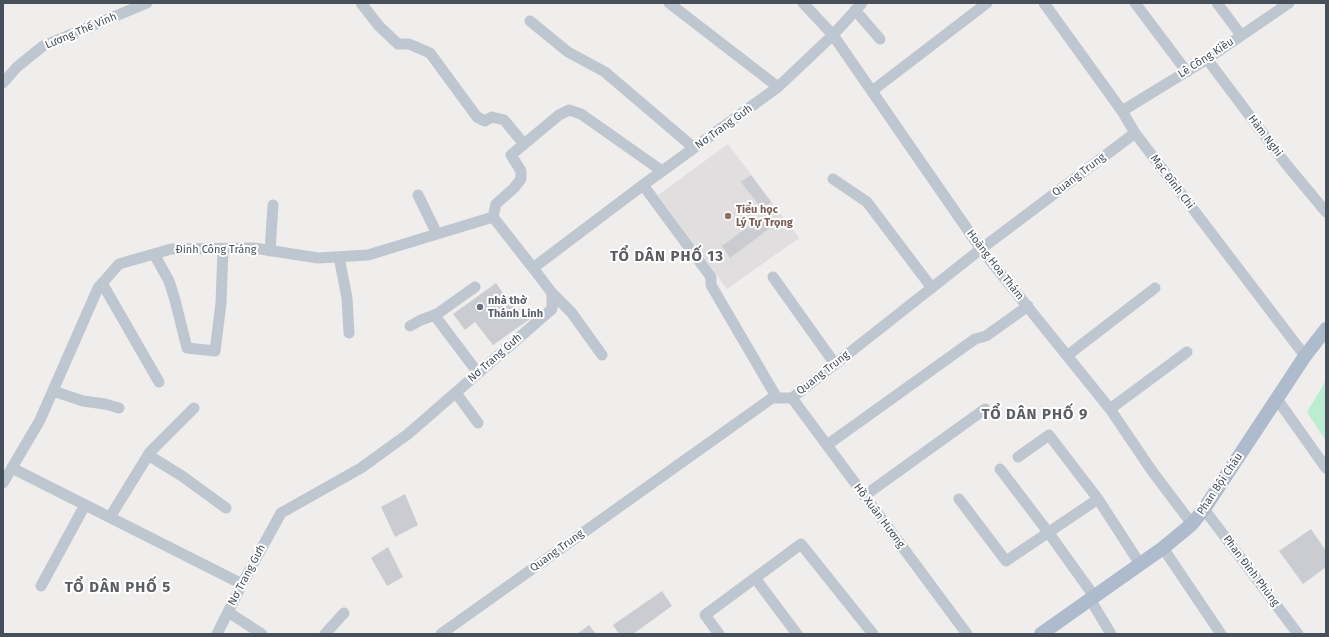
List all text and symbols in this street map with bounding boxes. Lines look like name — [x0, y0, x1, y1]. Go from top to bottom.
street label: Lương Thế Vinh — [43, 10, 119, 52]
street label: Lê Công Kiều — [1176, 35, 1236, 81]
street label: Nơ Trang Gưh — [693, 102, 755, 152]
street label: Hàm Nghi — [1245, 113, 1285, 159]
street label: Quang Trung — [1050, 151, 1108, 199]
street label: Mạc Đĩnh Chi — [1147, 152, 1197, 212]
place label: Tiểu học Lý Tự Trọng — [736, 203, 793, 229]
marker: Tiểu học Lý Tự Trọng — [723, 211, 733, 221]
street label: Hoàng Hoa Thám — [964, 227, 1026, 303]
street label: Đinh Công Tráng — [176, 243, 256, 257]
district label: TỔ DÂN PHỐ 13 — [610, 248, 724, 266]
place label: nhà thờ Thánh Linh — [488, 294, 543, 320]
marker: nhà thờ Thánh Linh — [475, 302, 485, 312]
street label: Nơ Trang Gưh — [465, 331, 525, 385]
street label: Quang Trung — [794, 348, 852, 398]
district label: TỔ DÂN PHỐ 9 — [982, 406, 1088, 424]
street label: Phan Bội Châu — [1194, 450, 1246, 518]
street label: Hồ Xuân Hương — [851, 481, 907, 551]
street label: Quang Trung — [528, 527, 586, 575]
street label: Phan Đình Phùng — [1220, 533, 1282, 609]
street label: Nơ Trang Gưh — [225, 542, 269, 608]
district label: TỔ DÂN PHỐ 5 — [65, 579, 171, 597]

